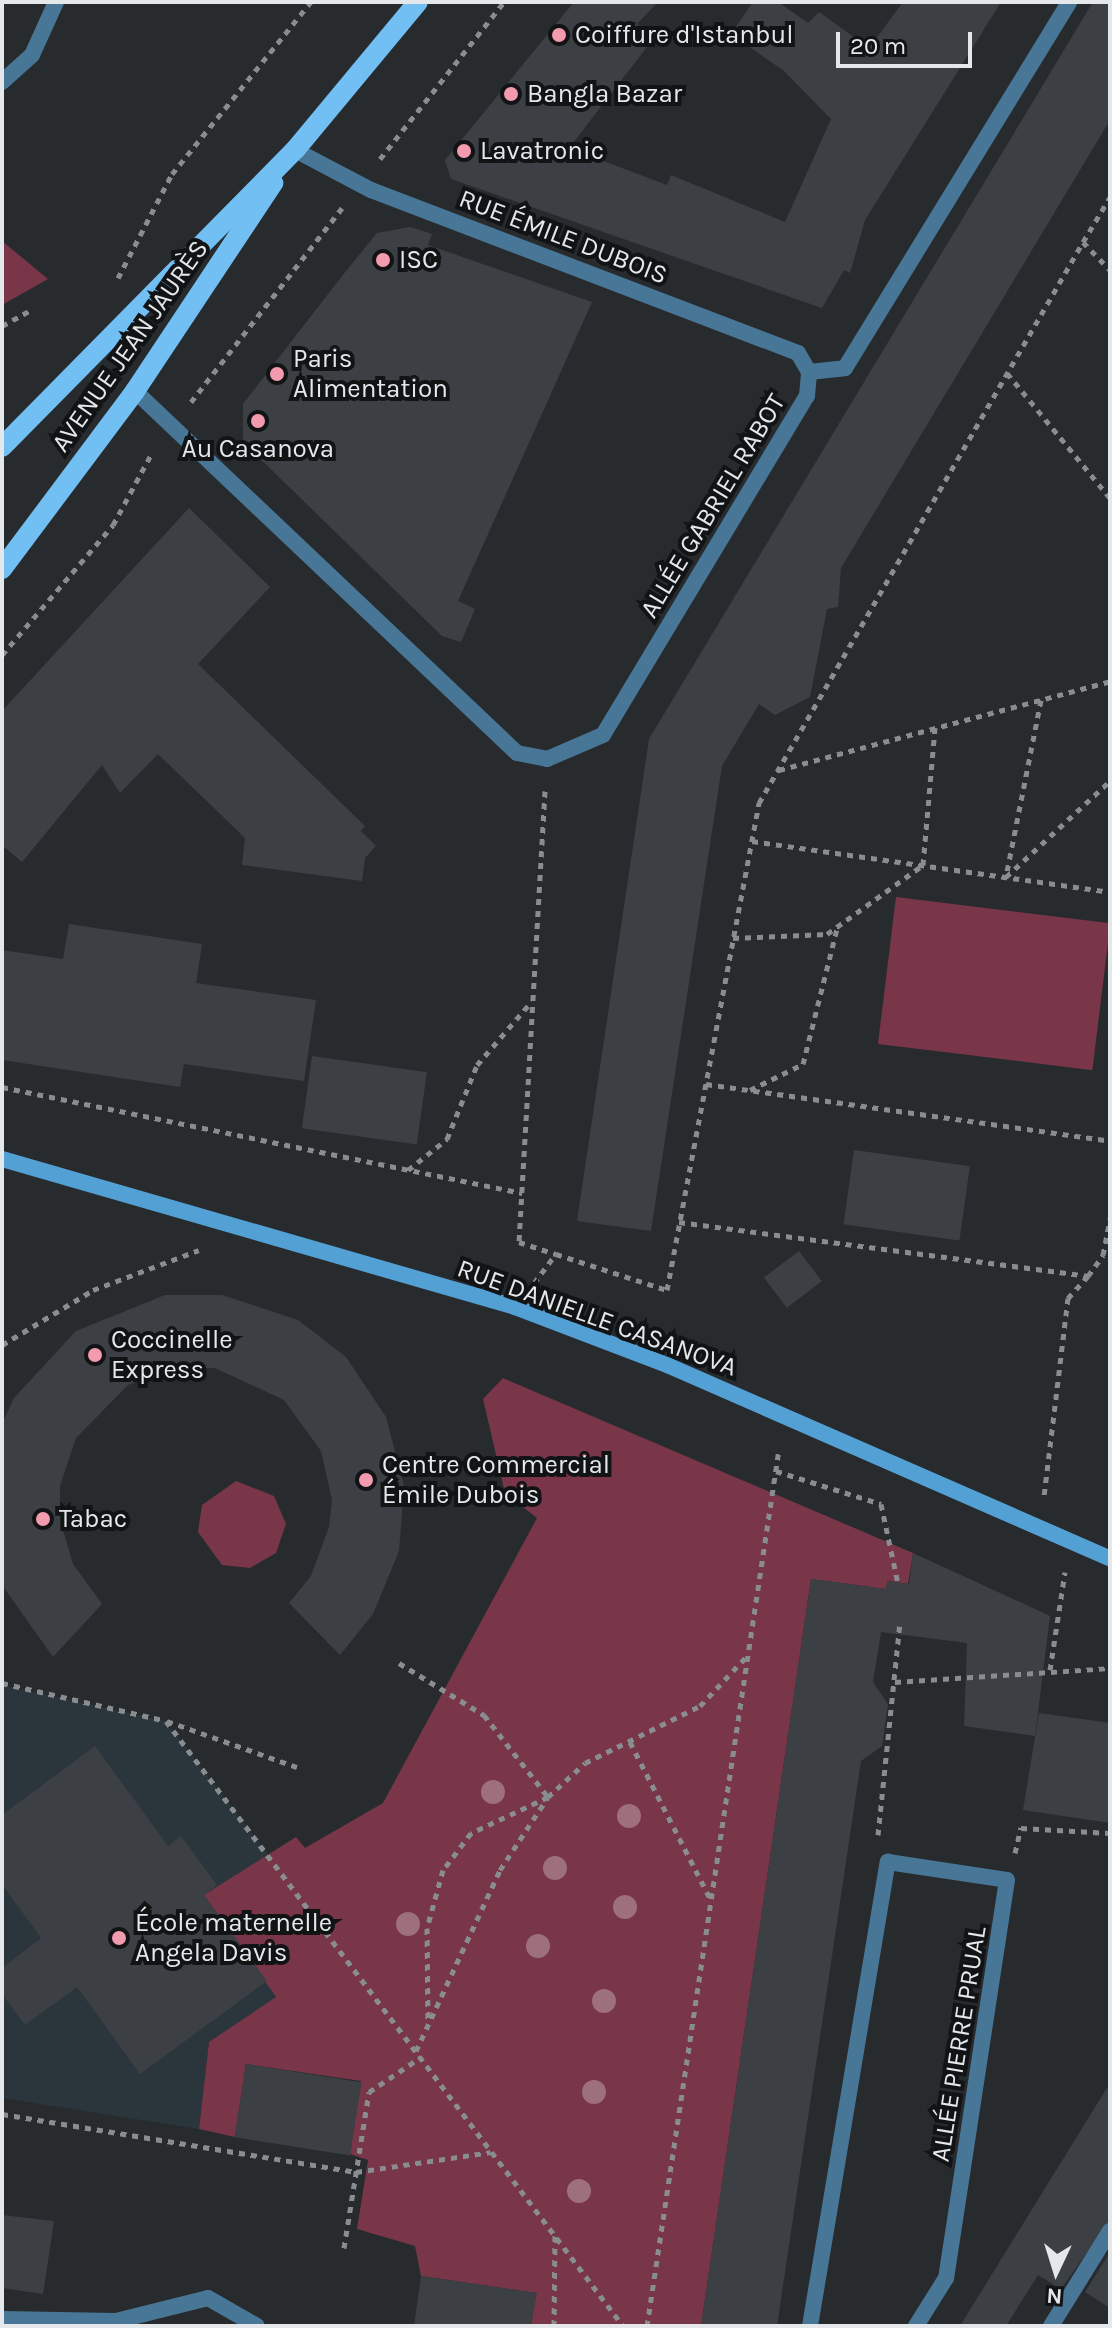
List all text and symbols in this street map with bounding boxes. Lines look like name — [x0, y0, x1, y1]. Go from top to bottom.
scale bar — [840, 16, 976, 66]
place label: Coiffure d'Istanbul — [575, 19, 793, 51]
marker: Coiffure d'Istanbul — [550, 26, 568, 44]
text: 20 m — [850, 32, 906, 60]
place label: Bangla Bazar — [527, 78, 682, 110]
marker: Bangla Bazar — [502, 85, 520, 103]
place label: Lavatronic — [480, 135, 604, 167]
marker: Lavatronic — [455, 142, 473, 160]
street label: RUE ÉMILE DUBOIS — [454, 183, 672, 291]
street label: AVENUE JEAN JAURÈS — [45, 234, 215, 458]
place label: ISC — [399, 244, 438, 276]
marker: ISC — [374, 251, 392, 269]
place label: Paris Alimentation — [293, 343, 448, 404]
marker: Paris Alimentation — [268, 365, 286, 383]
street label: ALLÉE GABRIEL RABOT — [634, 388, 792, 624]
marker: Au Casanova — [249, 412, 267, 430]
place label: Au Casanova — [182, 433, 334, 465]
street label: RUE DANIELLE CASANOVA — [453, 1253, 741, 1383]
place label: Coccinelle Express — [111, 1324, 233, 1386]
marker: Coccinelle Express — [86, 1346, 104, 1364]
place label: Centre Commercial Émile Dubois — [382, 1449, 610, 1510]
marker: Centre Commercial Émile Dubois — [357, 1471, 375, 1489]
place label: Tabac — [59, 1503, 127, 1535]
marker: Tabac — [34, 1510, 52, 1528]
place label: École maternelle Angela Davis — [135, 1907, 332, 1968]
street label: ALLÉE PIERRE PRUAL — [925, 1924, 993, 2164]
marker: École maternelle Angela Davis — [110, 1929, 128, 1947]
north arrow — [1016, 2232, 1096, 2312]
text: N — [1046, 2282, 1063, 2309]

